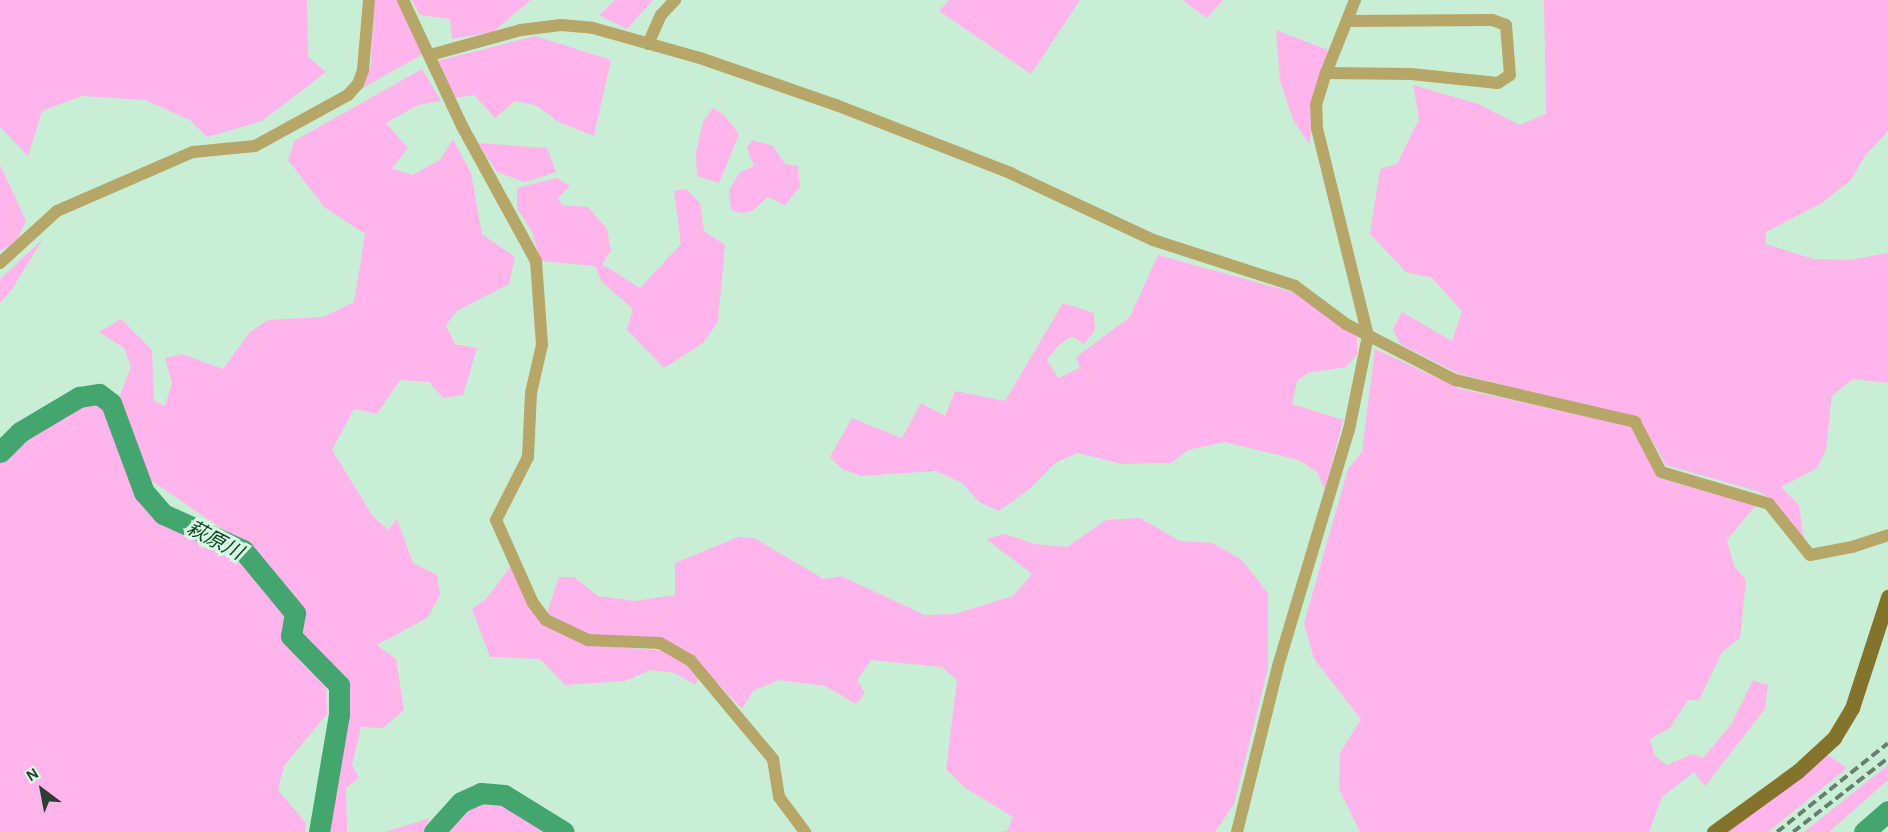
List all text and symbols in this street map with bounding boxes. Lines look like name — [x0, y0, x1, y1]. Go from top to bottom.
water label: 萩原川 — [183, 515, 247, 565]
north arrow — [12, 760, 72, 820]
text: N — [22, 763, 42, 785]

